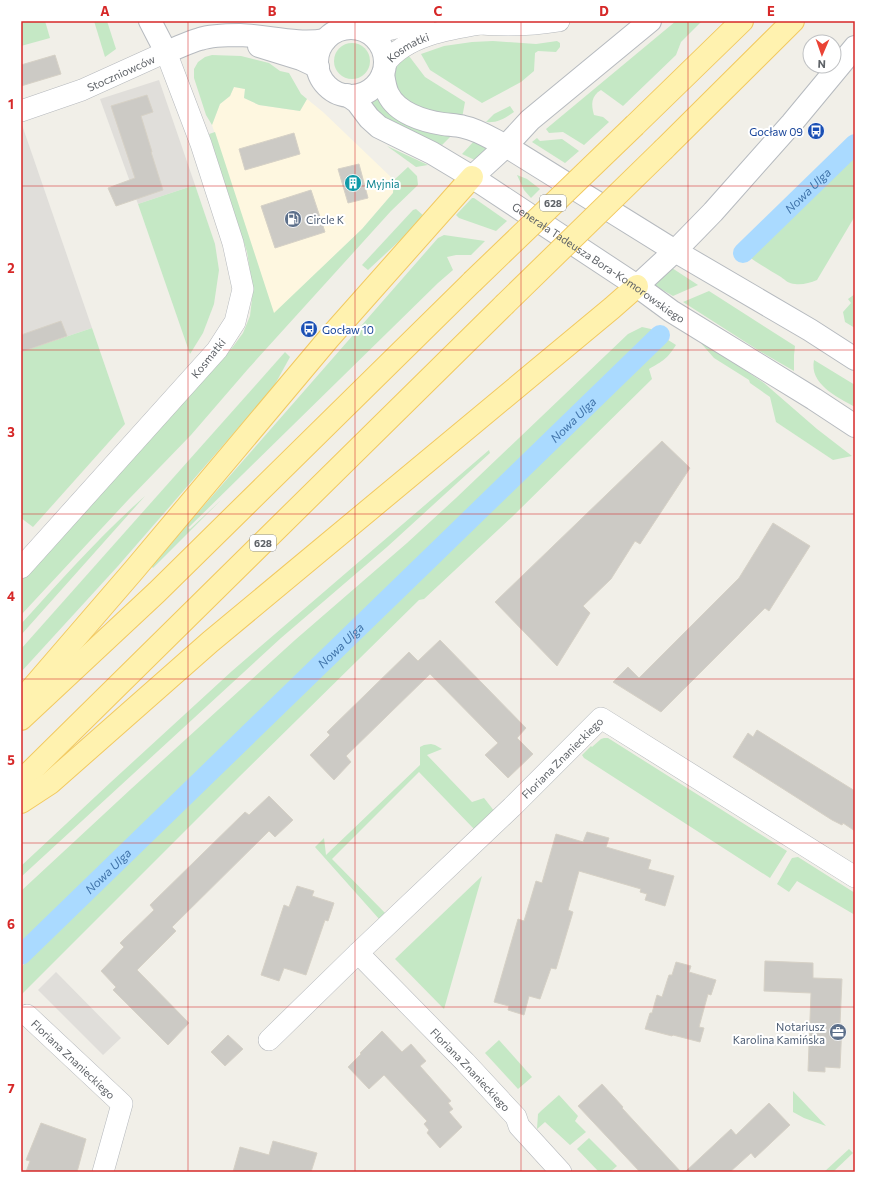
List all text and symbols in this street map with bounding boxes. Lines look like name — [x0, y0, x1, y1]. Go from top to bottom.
text: A — [100, 3, 110, 19]
text: B — [268, 3, 277, 19]
text: C — [434, 3, 443, 19]
text: D — [599, 3, 609, 19]
text: E — [767, 3, 775, 19]
street label: Kosmatki — [384, 29, 431, 64]
north arrow — [802, 34, 842, 74]
street label: Stoczniowców — [85, 51, 157, 93]
text: N — [817, 58, 826, 71]
text: 1 — [8, 96, 14, 112]
bus stop icon: Gocław 09 — [806, 121, 826, 141]
place label: Gocław 09 — [749, 125, 803, 138]
water label: Nowa Ulga — [782, 165, 833, 216]
building icon: Myjnia — [343, 173, 363, 193]
place label: Myjnia — [366, 177, 400, 190]
road number: 628 — [540, 195, 566, 211]
street label: Generała Tadeusza Bora-Komorowskiego — [510, 199, 688, 325]
fuel station icon: Circle K — [283, 209, 303, 229]
place label: Circle K — [306, 213, 345, 226]
text: 2 — [7, 260, 15, 276]
bus stop icon: Gocław 10 — [299, 319, 319, 339]
place label: Gocław 10 — [322, 323, 374, 336]
street label: Kosmatki — [188, 335, 228, 380]
water label: Nowa Ulga — [547, 394, 599, 445]
text: 3 — [7, 424, 15, 440]
road number: 628 — [250, 535, 276, 551]
text: 4 — [7, 588, 15, 604]
water label: Nowa Ulga — [315, 620, 366, 671]
street label: Floriana Znanieckiego — [518, 714, 605, 801]
text: 5 — [7, 752, 15, 768]
water label: Nowa Ulga — [82, 845, 134, 896]
text: 6 — [7, 916, 15, 932]
street label: Floriana Znanieckiego — [29, 1016, 119, 1101]
place label: Notariusz Karolina Kamińska — [733, 1020, 826, 1046]
office icon: Notariusz Karolina Kamińska — [828, 1022, 848, 1042]
street label: Floriana Znanieckiego — [428, 1025, 514, 1114]
text: 7 — [7, 1080, 15, 1096]

